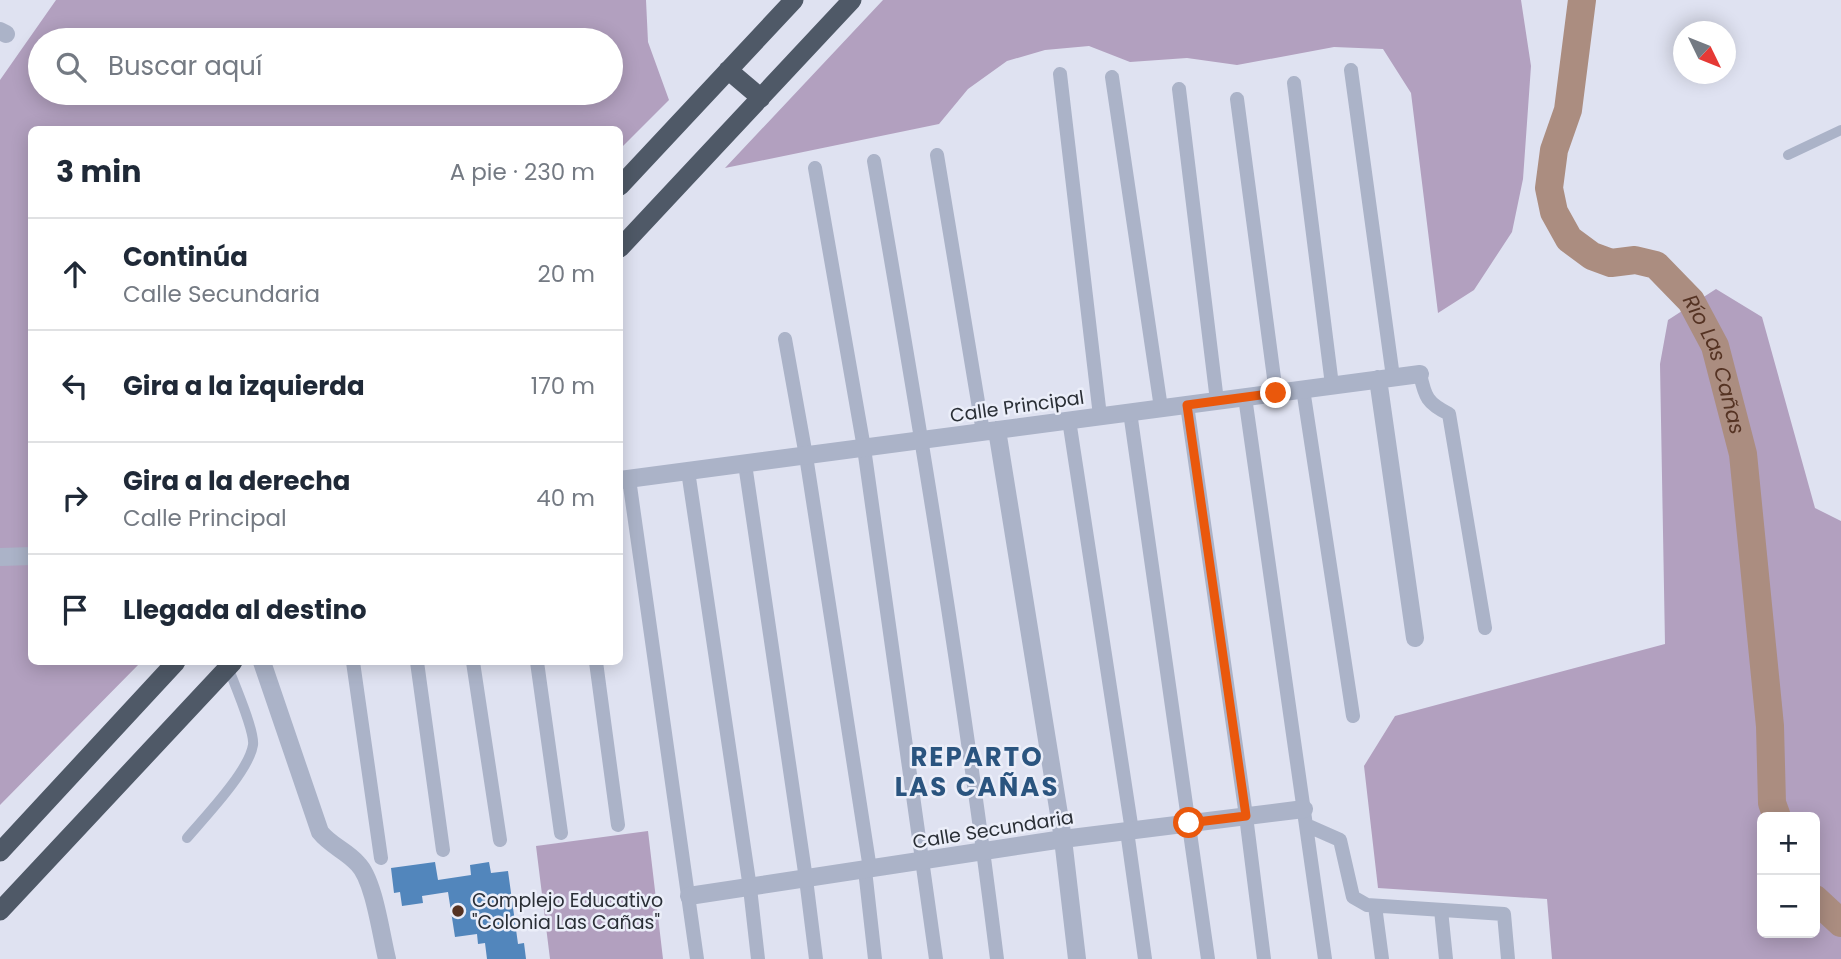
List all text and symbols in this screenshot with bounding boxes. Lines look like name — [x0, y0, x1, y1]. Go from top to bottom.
north arrow — [1673, 21, 1736, 84]
search box — [28, 28, 623, 105]
icon: search — [52, 48, 90, 86]
text: Buscar aquí — [108, 48, 262, 84]
text: 3 min — [56, 150, 141, 193]
text: A pie · 230 m — [450, 156, 595, 188]
text: Continúa — [123, 239, 248, 275]
icon: ahead — [56, 255, 94, 293]
text: 20 m — [537, 258, 595, 290]
text: Calle Secundaria — [123, 278, 320, 310]
water label: Río Las Cañas — [1676, 289, 1752, 437]
icon: left — [56, 367, 94, 405]
text: Gira a la izquierda — [123, 368, 365, 404]
text: 170 m — [531, 370, 595, 402]
route end — [1260, 377, 1291, 408]
street label: Calle Principal — [948, 384, 1086, 429]
text: Gira a la derecha — [123, 463, 351, 499]
icon: right — [56, 479, 94, 517]
text: 40 m — [536, 482, 595, 514]
text: Calle Principal — [123, 502, 287, 534]
icon: arrive — [56, 591, 94, 629]
text: Llegada al destino — [123, 592, 367, 628]
district label: REPARTO LAS CAÑAS — [895, 739, 1059, 805]
street label: Calle Secundaria — [911, 803, 1076, 856]
route start — [1173, 807, 1204, 838]
map controls — [1757, 812, 1820, 938]
button: + — [1757, 812, 1820, 875]
button: − — [1757, 875, 1820, 938]
place label: Complejo Educativo "Colonia Las Cañas" — [472, 887, 663, 936]
marker: Complejo Educativo "Colonia Las Cañas" — [450, 903, 466, 919]

